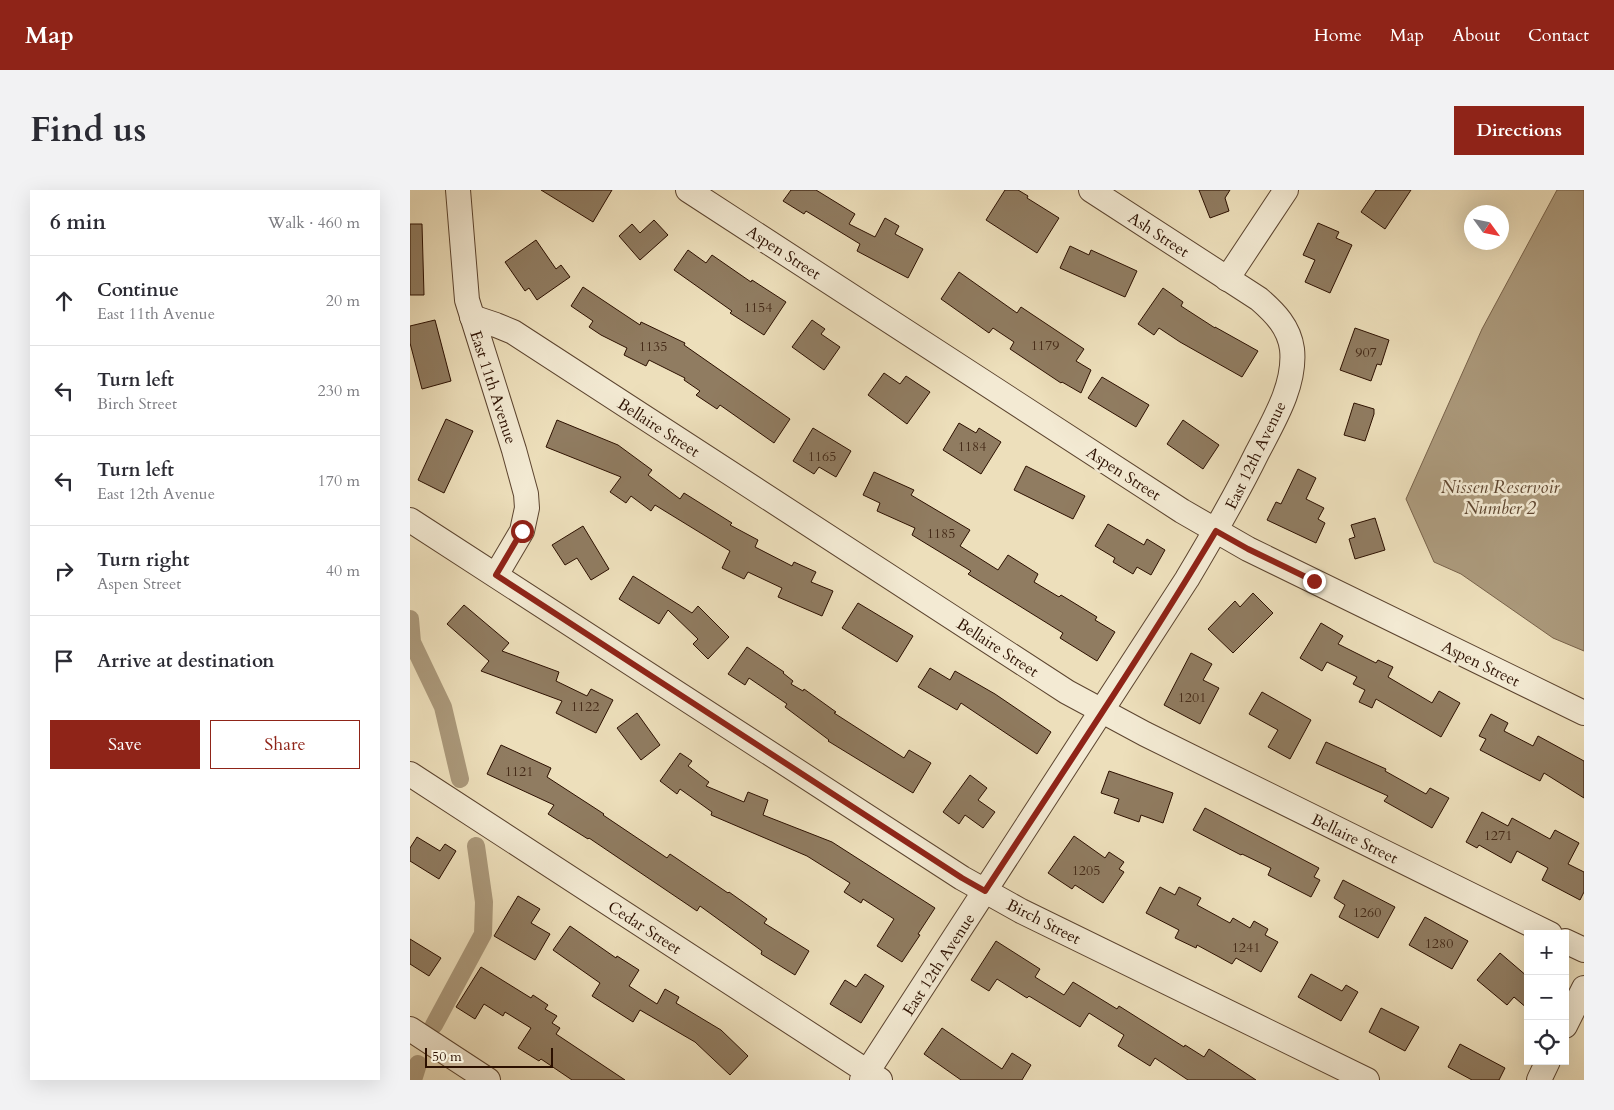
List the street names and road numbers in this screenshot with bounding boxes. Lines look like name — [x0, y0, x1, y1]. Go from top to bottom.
street label: Ash Street — [1124, 207, 1193, 263]
street label: Aspen Street — [742, 221, 825, 285]
street label: East 11th Avenue — [464, 328, 522, 447]
street label: Bellaire Street — [613, 393, 704, 463]
street label: East 12th Avenue — [1220, 398, 1292, 513]
street label: Aspen Street — [1082, 442, 1165, 506]
street label: Bellaire Street — [952, 613, 1043, 683]
street label: Aspen Street — [1438, 636, 1523, 692]
street label: Bellaire Street — [1308, 808, 1401, 869]
street label: Birch Street — [1003, 894, 1084, 950]
street label: Cedar Street — [603, 896, 685, 960]
street label: East 12th Avenue — [898, 909, 980, 1020]

